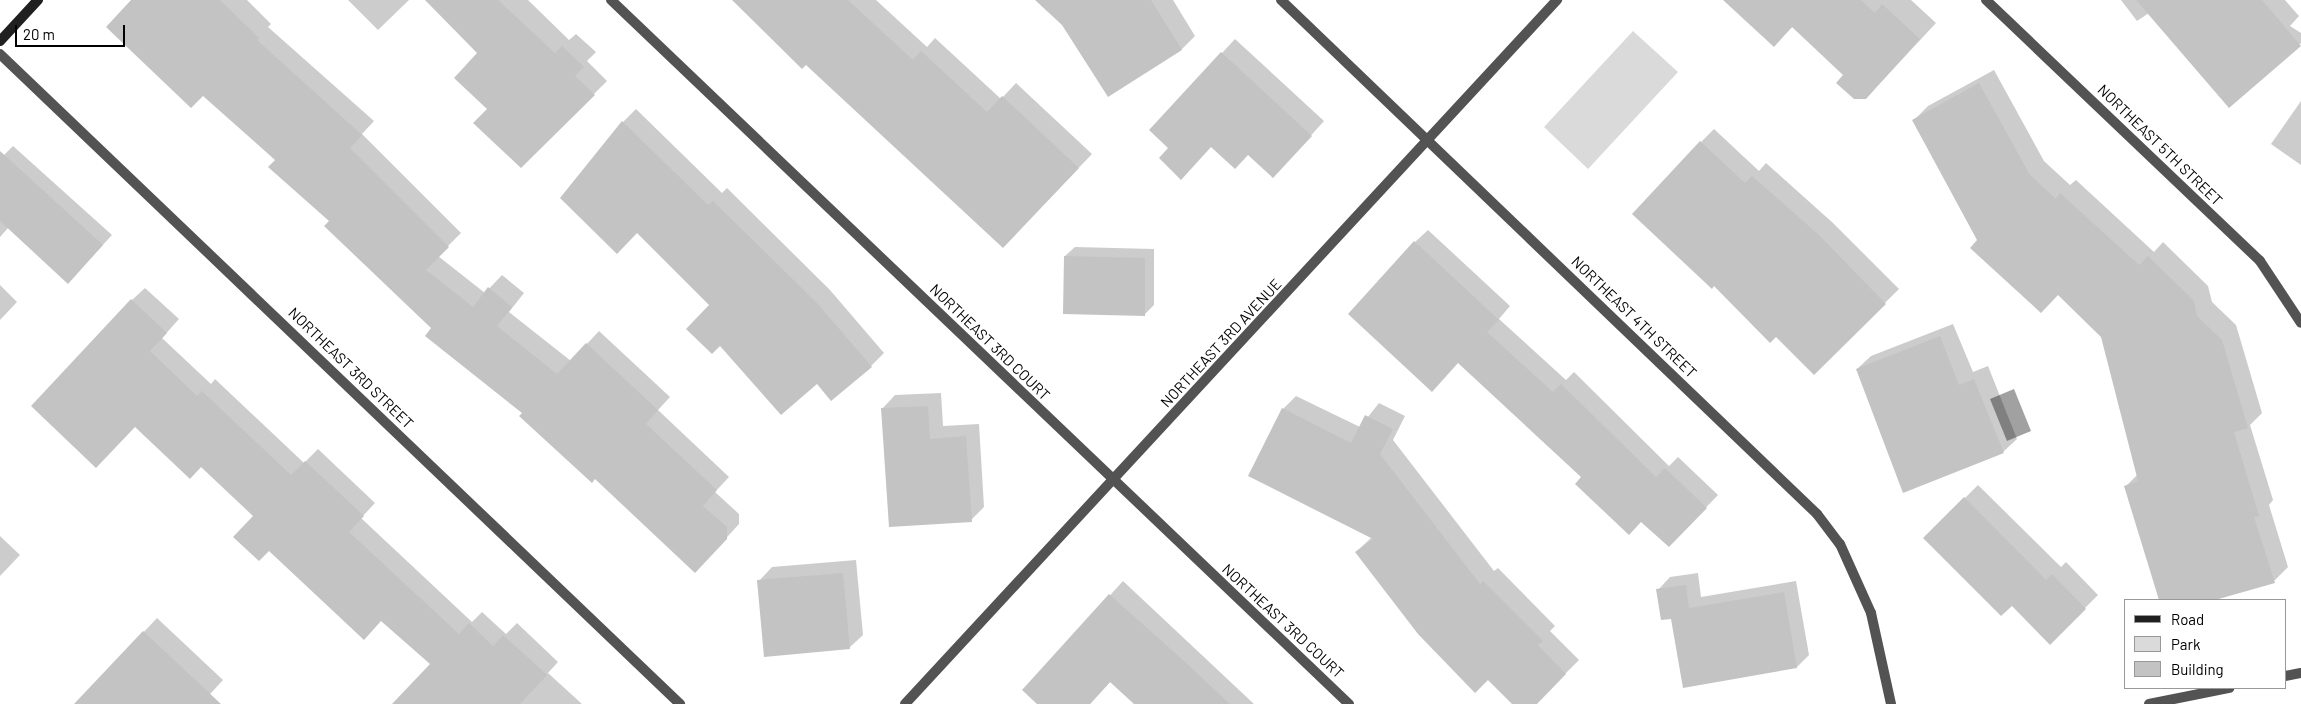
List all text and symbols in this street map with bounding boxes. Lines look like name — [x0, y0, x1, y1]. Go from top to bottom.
scale bar — [18, 15, 128, 47]
text: 20 m — [23, 25, 55, 43]
street label: NORTHEAST 5TH STREET — [2094, 81, 2226, 209]
street label: NORTHEAST 4TH STREET — [1568, 253, 1700, 381]
street label: NORTHEAST 3RD AVENUE — [1157, 275, 1285, 411]
street label: NORTHEAST 3RD COURT — [926, 280, 1054, 404]
street label: NORTHEAST 3RD STREET — [285, 304, 417, 432]
street label: NORTHEAST 3RD COURT — [1218, 560, 1348, 682]
legend — [2124, 599, 2286, 689]
text: Road — [2171, 610, 2204, 628]
text: Park — [2171, 635, 2200, 653]
text: Building — [2171, 660, 2224, 678]

